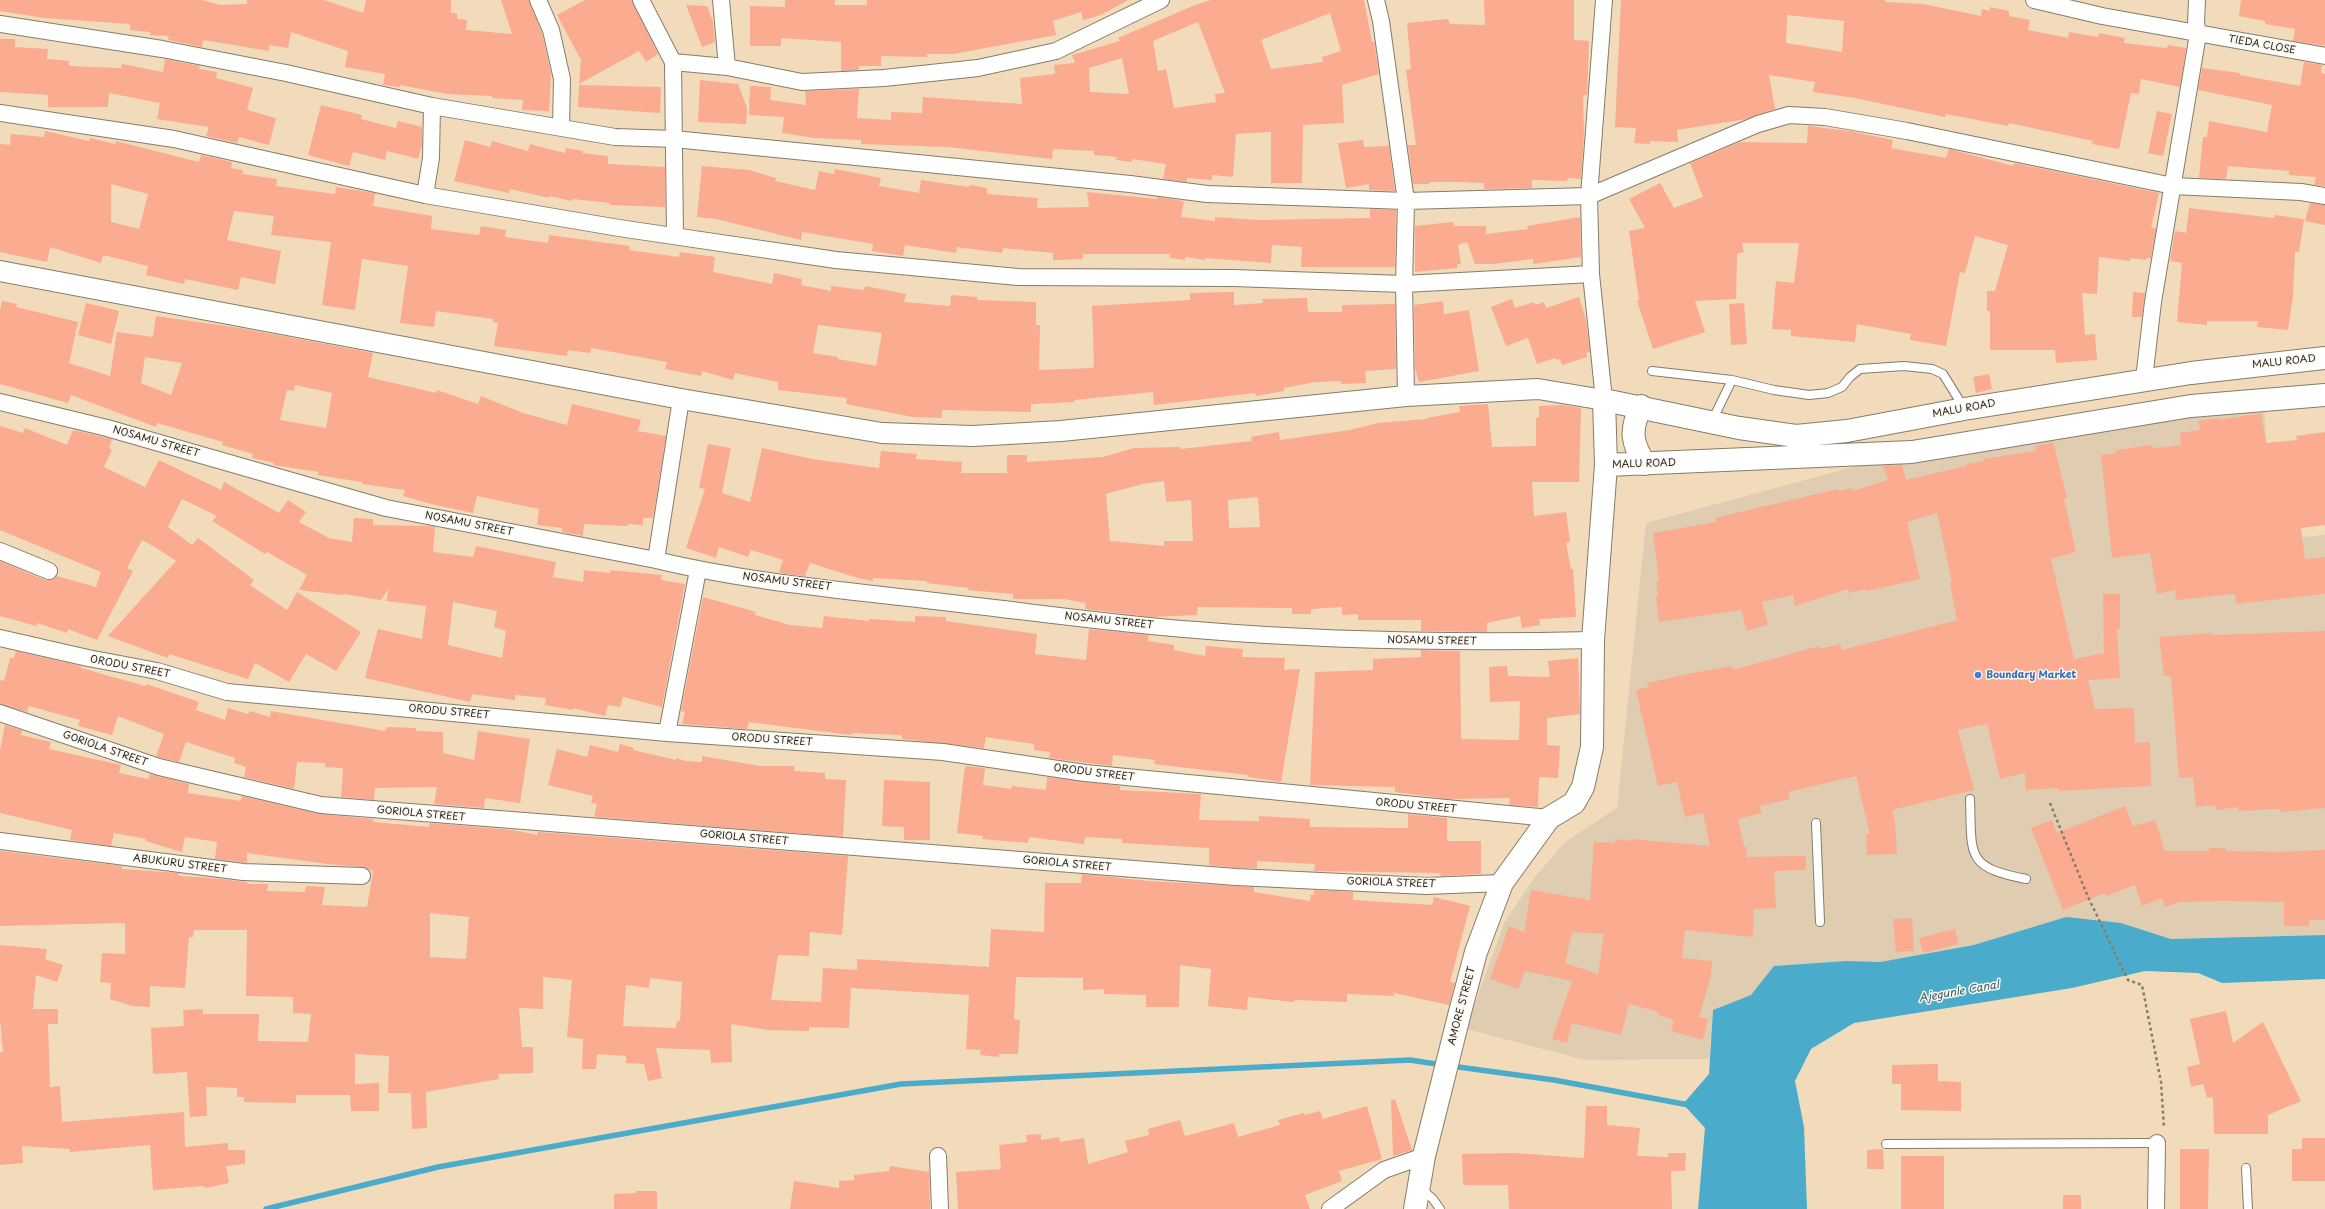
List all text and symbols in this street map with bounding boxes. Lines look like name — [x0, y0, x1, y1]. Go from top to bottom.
street label: TIEDA CLOSE — [2227, 33, 2297, 57]
street label: MALU ROAD — [2252, 353, 2316, 371]
street label: MALU ROAD — [1932, 398, 1996, 420]
street label: NOSAMU STREET — [111, 424, 201, 460]
street label: MALU ROAD — [1612, 457, 1676, 471]
street label: NOSAMU STREET — [424, 510, 514, 538]
street label: NOSAMU STREET — [742, 571, 832, 593]
street label: NOSAMU STREET — [1064, 610, 1154, 632]
street label: NOSAMU STREET — [1387, 634, 1477, 648]
street label: ORODU STREET — [89, 653, 171, 681]
place label: Boundary Market — [1986, 669, 2076, 681]
marker: Boundary Market — [1973, 670, 1983, 680]
street label: ORODU STREET — [408, 702, 490, 722]
street label: GORIOLA STREET — [61, 729, 149, 769]
street label: ORODU STREET — [731, 731, 813, 749]
street label: ORODU STREET — [1053, 762, 1135, 784]
street label: ORODU STREET — [1375, 796, 1457, 816]
street label: GORIOLA STREET — [376, 804, 466, 824]
street label: GORIOLA STREET — [699, 828, 789, 848]
street label: ABUKURU STREET — [132, 852, 228, 876]
street label: GORIOLA STREET — [1022, 854, 1112, 874]
street label: GORIOLA STREET — [1346, 875, 1436, 891]
street label: AMORE STREET — [1446, 965, 1478, 1047]
water label: Ajegunle Canal — [1918, 978, 2000, 1006]

